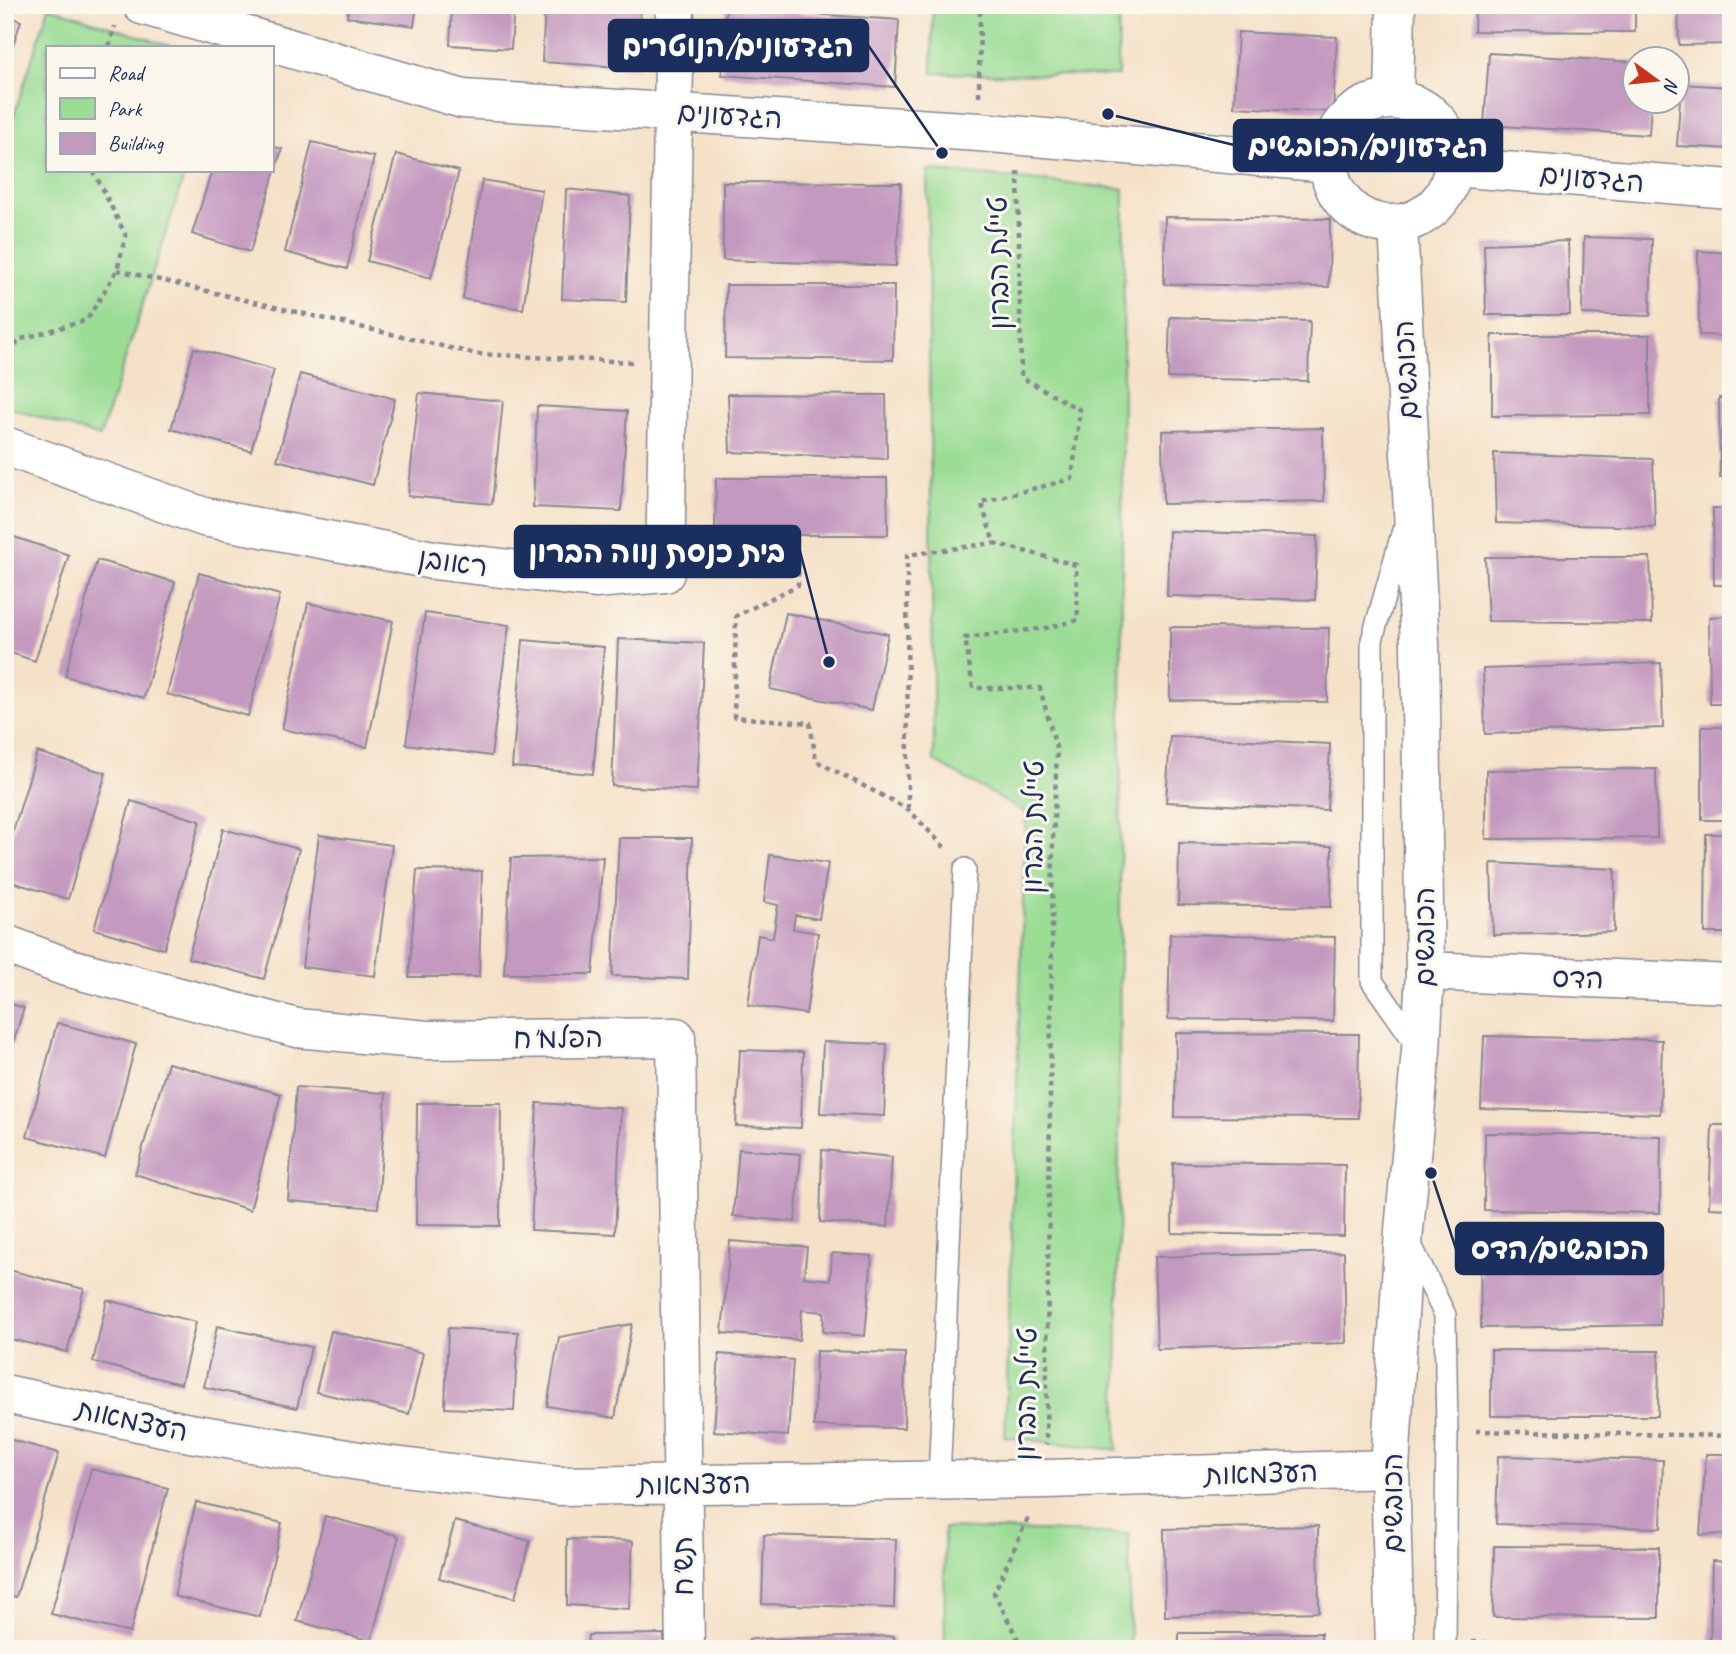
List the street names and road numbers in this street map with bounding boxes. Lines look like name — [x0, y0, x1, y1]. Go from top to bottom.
street label: הגדעונים — [676, 94, 784, 136]
street label: הגדעונים — [1538, 156, 1646, 200]
street label: טיילת הברון — [979, 196, 1017, 330]
street label: הכובשים — [1386, 319, 1426, 421]
street label: ראובן — [416, 540, 490, 584]
street label: טיילת הברון — [1014, 760, 1052, 894]
street label: הכובשים — [1407, 887, 1442, 987]
street label: הדס — [1552, 960, 1604, 996]
street label: הפלמ"ח — [513, 1020, 603, 1056]
street label: טיילת הברון — [1007, 1327, 1045, 1461]
street label: העצמאות — [71, 1391, 191, 1449]
street label: הכובשים — [1375, 1453, 1410, 1553]
street label: העצמאות — [1202, 1454, 1318, 1493]
street label: העצמאות — [635, 1466, 751, 1503]
street label: תש"ח — [665, 1536, 701, 1596]

